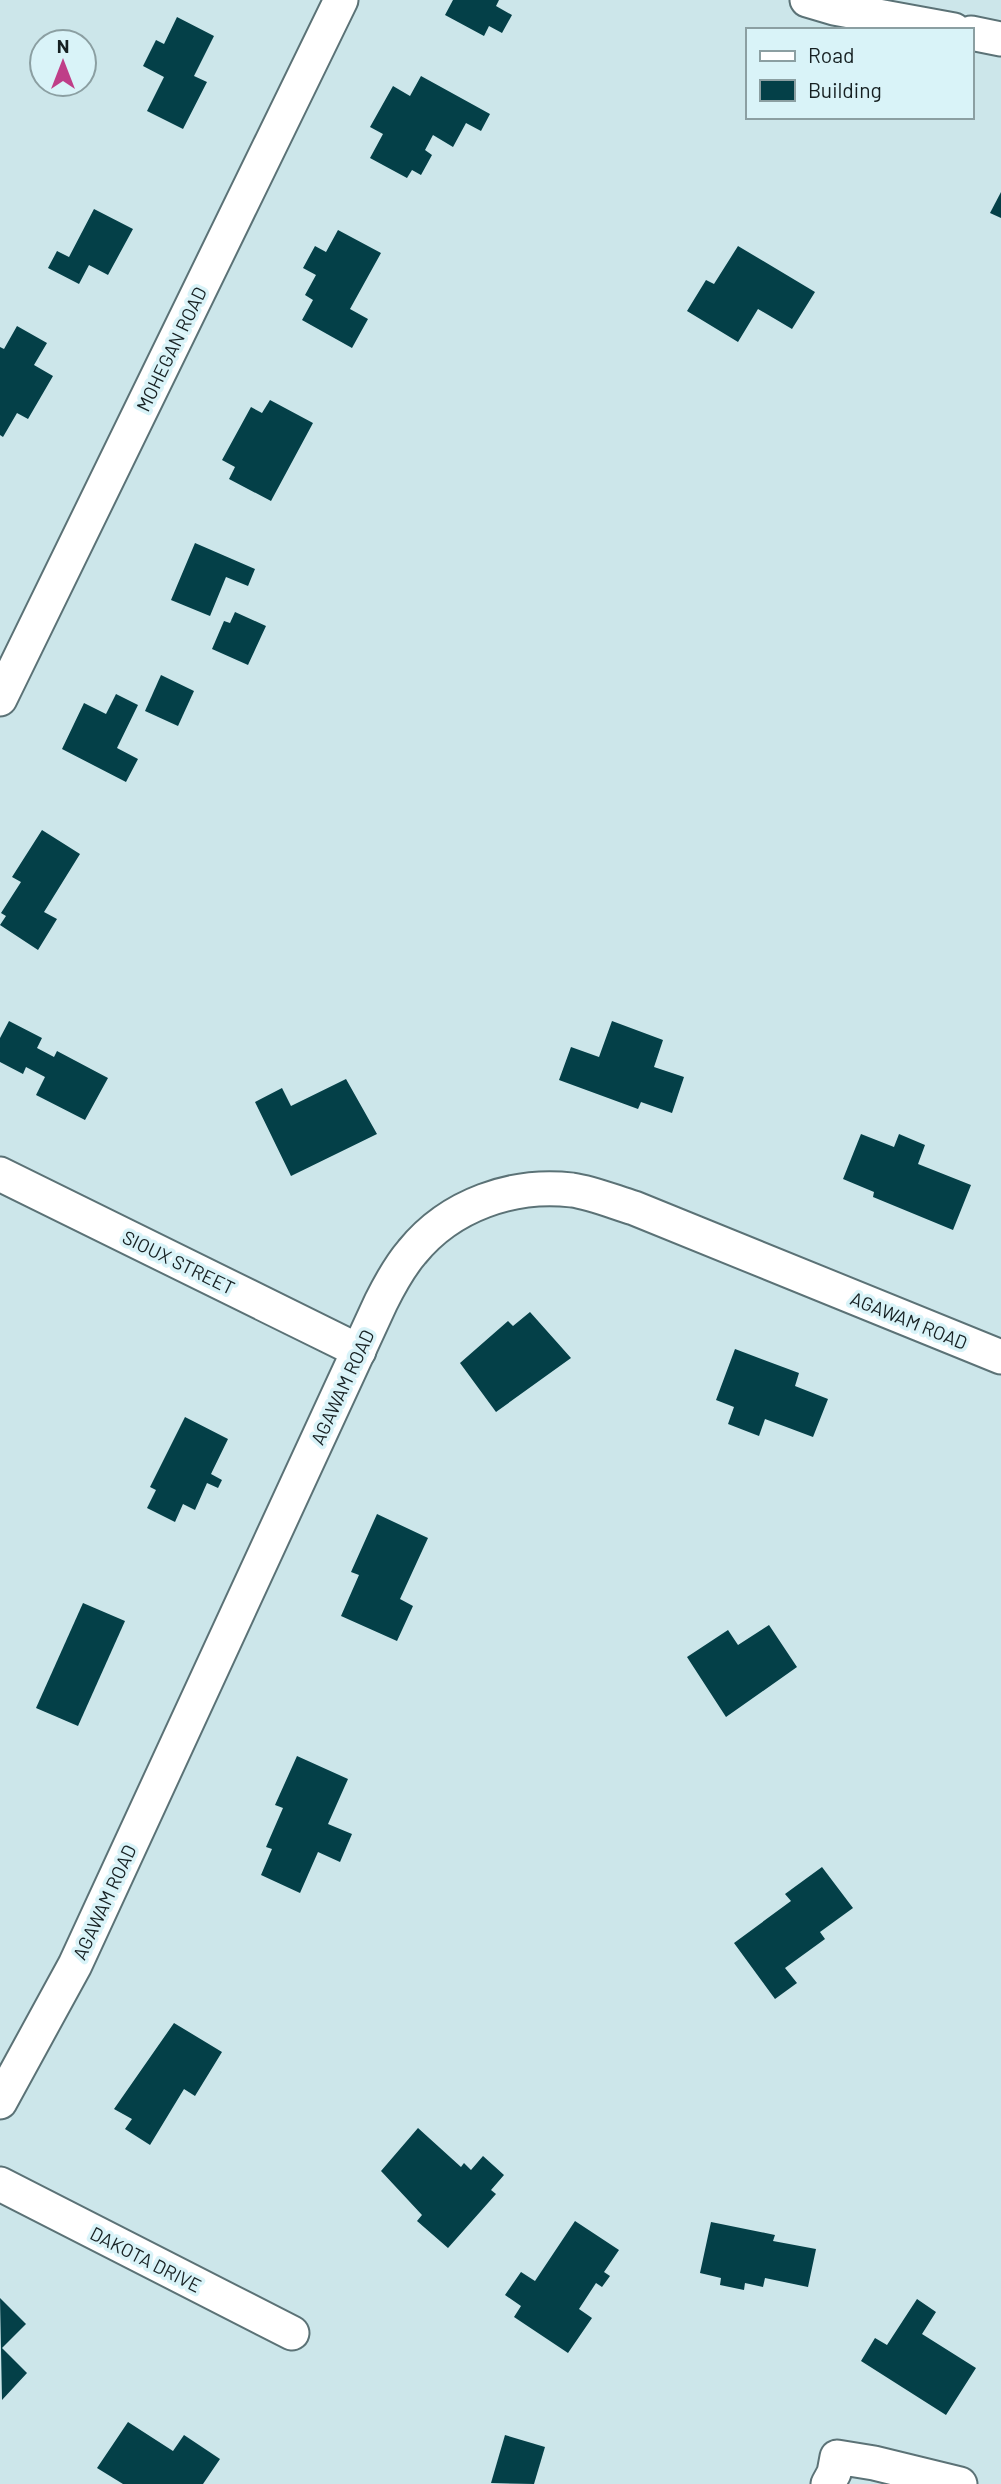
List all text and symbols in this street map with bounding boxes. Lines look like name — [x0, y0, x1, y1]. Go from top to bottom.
north arrow — [28, 28, 98, 98]
legend — [746, 28, 973, 119]
text: N — [57, 34, 69, 57]
text: Road — [808, 42, 854, 67]
text: Building — [808, 77, 882, 102]
street label: MOHEGAN ROAD — [131, 283, 211, 415]
street label: SIOUX STREET — [119, 1225, 239, 1299]
street label: AGAWAM ROAD — [847, 1286, 971, 1354]
street label: AGAWAM ROAD — [305, 1326, 379, 1448]
street label: AGAWAM ROAD — [67, 1841, 141, 1963]
street label: DAKOTA DRIVE — [87, 2221, 205, 2297]

